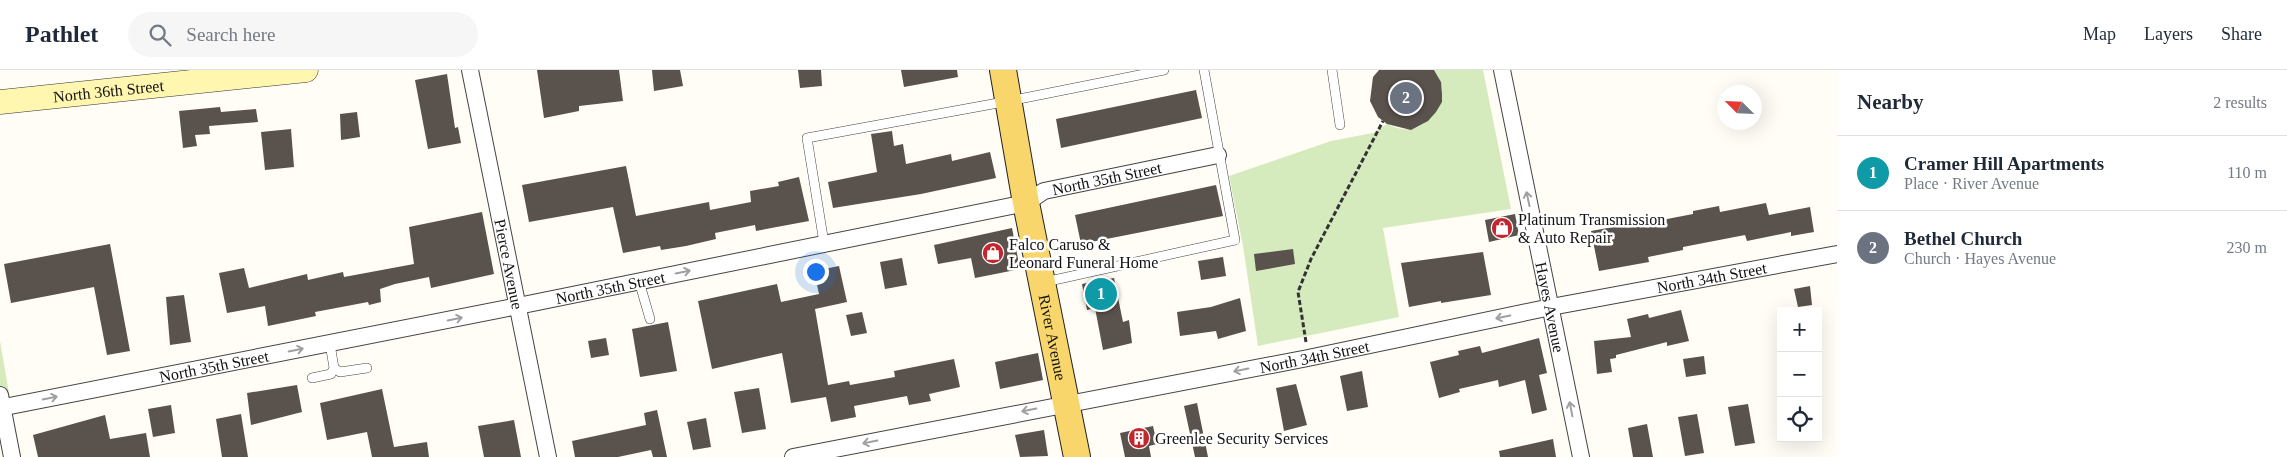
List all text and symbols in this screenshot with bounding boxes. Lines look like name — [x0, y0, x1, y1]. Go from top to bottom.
search box — [128, 12, 478, 57]
text: Pathlet — [25, 21, 98, 47]
icon: search — [146, 21, 174, 49]
text: Search here — [186, 24, 275, 45]
text: Map — [2083, 24, 2116, 44]
text: Layers — [2144, 24, 2193, 44]
text: Share — [2221, 24, 2262, 44]
street label: North 36th Street — [52, 77, 165, 105]
pin: 2 — [1390, 79, 1422, 117]
north arrow — [1717, 85, 1762, 130]
text: Nearby — [1857, 90, 1924, 114]
text: 2 results — [2213, 94, 2267, 111]
text: Cramer Hill Apartments — [1904, 153, 2104, 174]
street label: North 35th Street — [1051, 159, 1164, 198]
text: 1 — [1869, 164, 1877, 181]
text: 110 m — [2227, 164, 2267, 181]
text: Place · River Avenue — [1904, 175, 2039, 192]
one-way arrow — [1523, 191, 1532, 207]
place label: Platinum Transmission & Auto Repair — [1518, 211, 1665, 247]
shop icon: Platinum Transmission & Auto Repair — [1490, 216, 1514, 240]
street label: Pierce Avenue — [491, 218, 526, 311]
text: Bethel Church — [1904, 228, 2022, 249]
place label: Falco Caruso & Leonard Funeral Home — [1009, 236, 1158, 271]
text: 2 — [1869, 239, 1877, 256]
text: 230 m — [2227, 239, 2267, 256]
shop icon: Falco Caruso & Leonard Funeral Home — [981, 241, 1005, 265]
text: Church · Hayes Avenue — [1904, 250, 2056, 267]
your location — [803, 259, 829, 285]
street label: North 34th Street — [1655, 259, 1768, 296]
street label: Hayes Avenue — [1532, 261, 1567, 354]
one-way arrow — [674, 267, 690, 277]
street label: North 35th Street — [554, 268, 667, 307]
pin: 1 — [1085, 275, 1117, 313]
street label: River Avenue — [1036, 293, 1069, 382]
map controls — [1777, 307, 1822, 442]
button: + — [1777, 307, 1822, 352]
one-way arrow — [1495, 313, 1511, 322]
one-way arrow — [447, 314, 463, 323]
street label: North 34th Street — [1258, 337, 1371, 376]
one-way arrow — [287, 345, 303, 355]
street label: North 35th Street — [158, 347, 271, 385]
button: − — [1777, 352, 1822, 397]
one-way arrow — [1233, 366, 1249, 376]
one-way arrow — [42, 393, 58, 403]
button: locate — [1777, 397, 1822, 442]
one-way arrow — [1566, 402, 1575, 418]
one-way arrow — [1022, 406, 1038, 416]
building icon: Greenlee Security Services — [1127, 426, 1151, 450]
place label: Greenlee Security Services — [1155, 430, 1328, 448]
one-way arrow — [862, 438, 878, 447]

